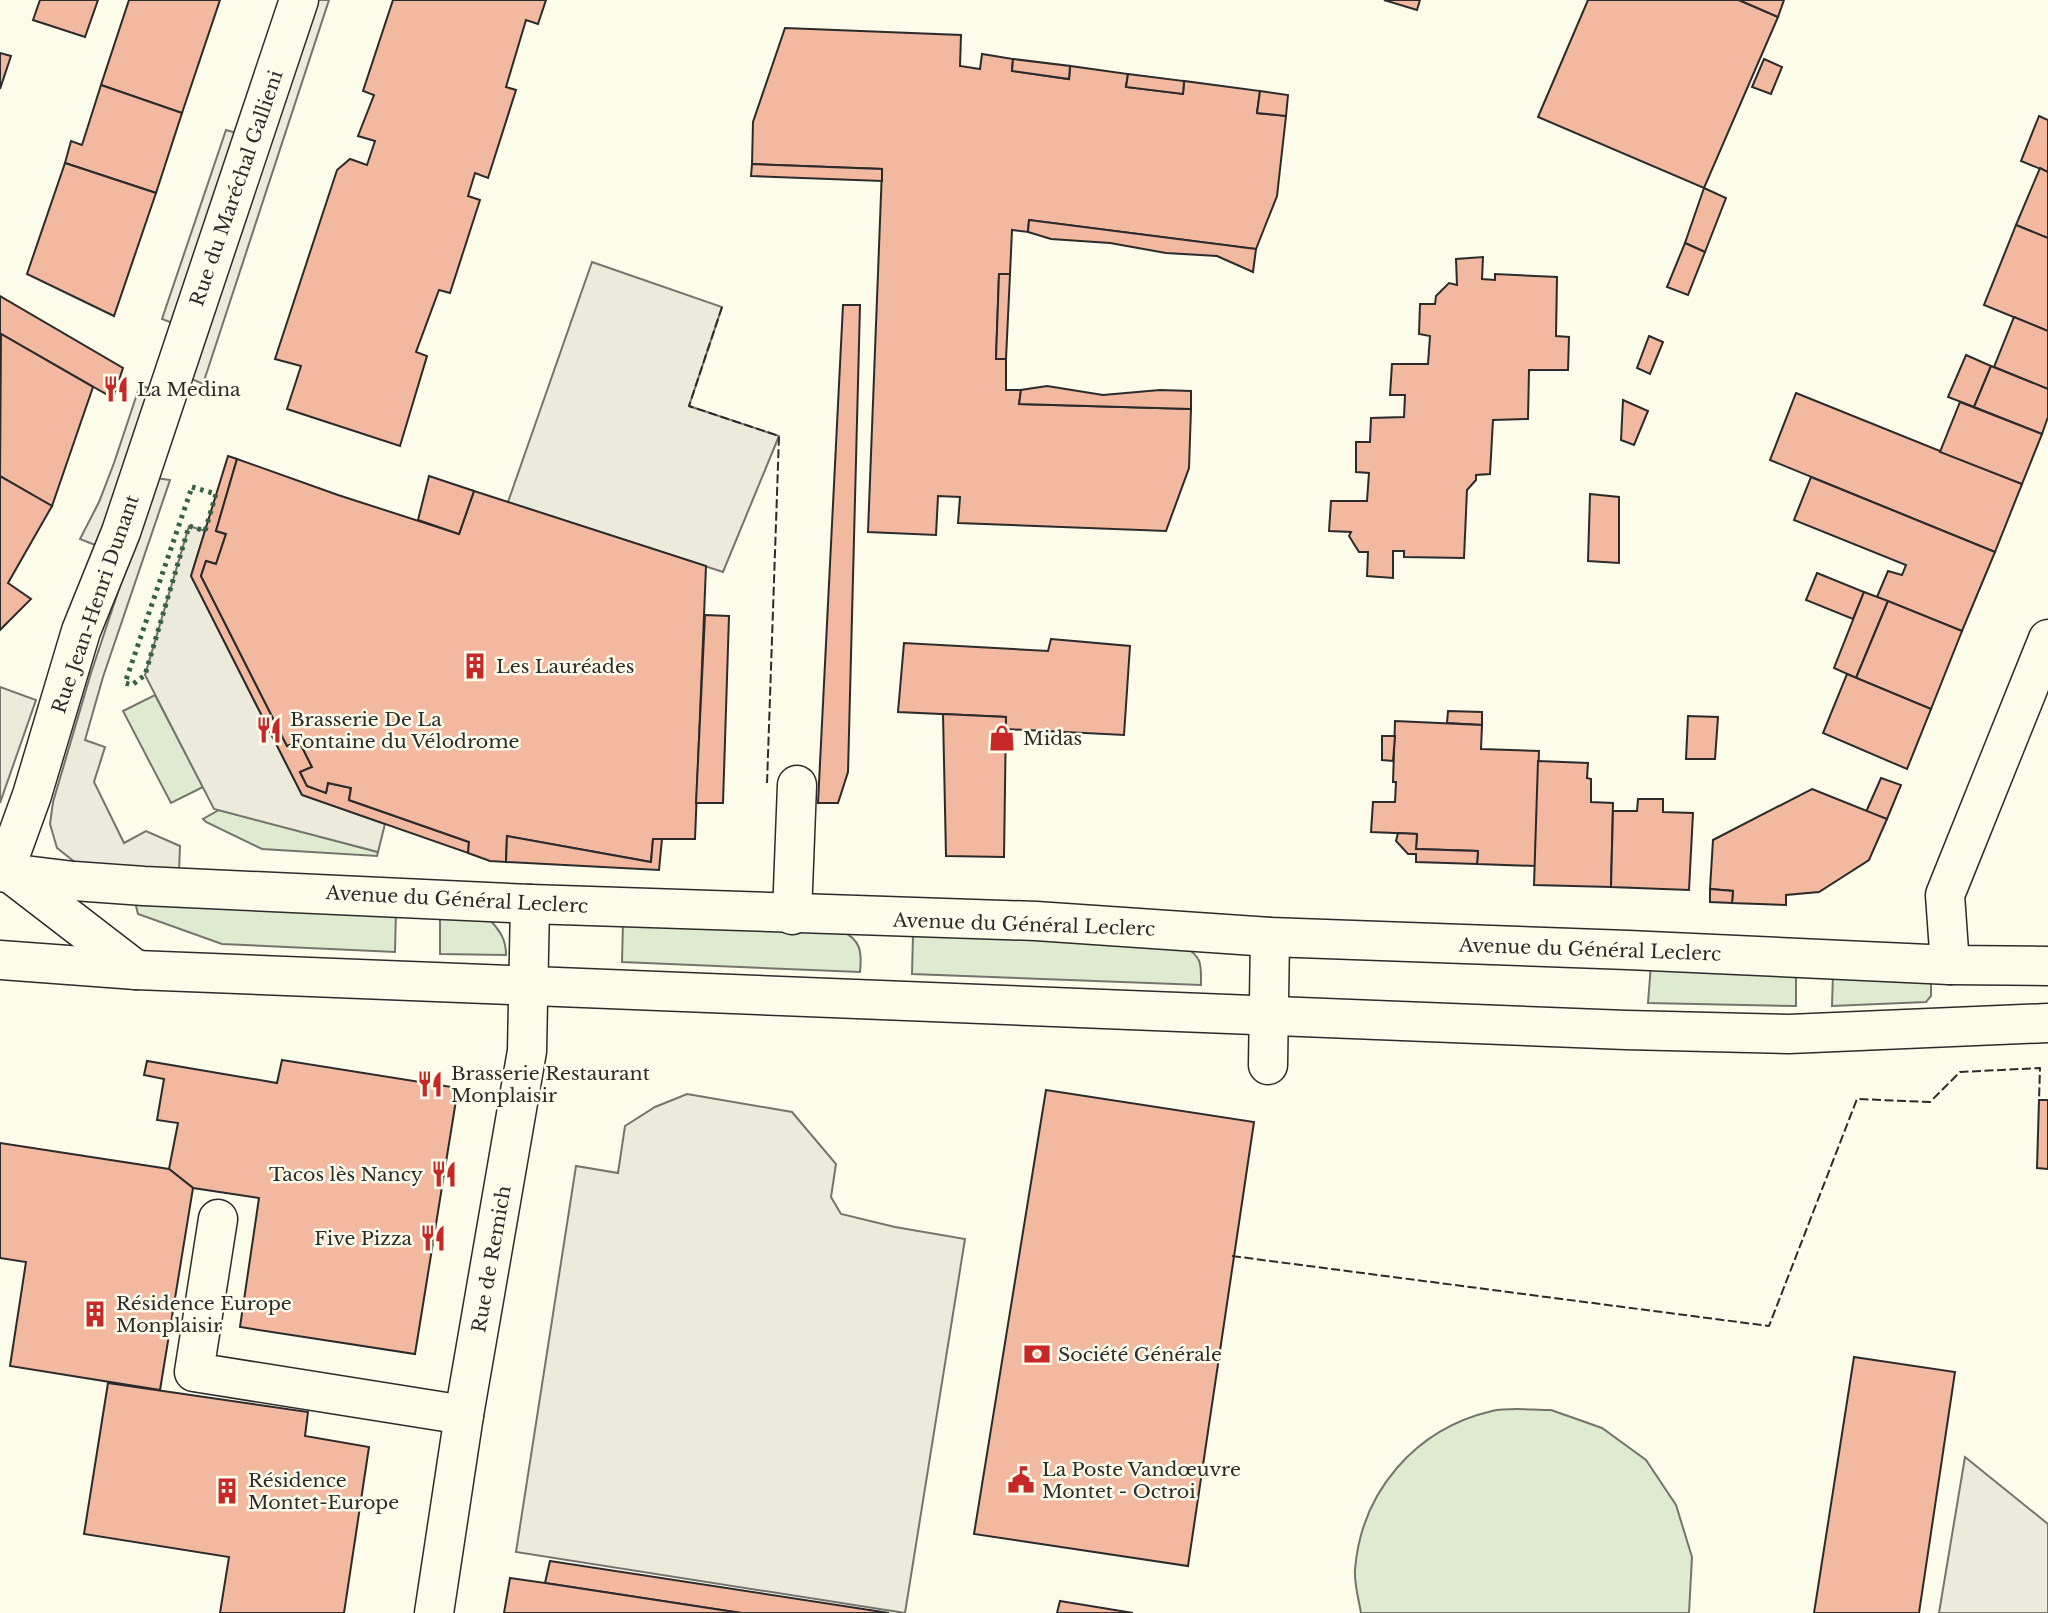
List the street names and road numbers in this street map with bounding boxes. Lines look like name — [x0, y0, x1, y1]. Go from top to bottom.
street label: Rue du Maréchal Gallieni — [185, 67, 288, 309]
street label: Rue Jean-Henri Dunant — [47, 491, 144, 716]
street label: Avenue du Général Leclerc — [324, 881, 589, 918]
street label: Avenue du Général Leclerc — [891, 908, 1156, 941]
street label: Avenue du Général Leclerc — [1457, 933, 1722, 966]
street label: Rue de Remich — [467, 1184, 516, 1334]

